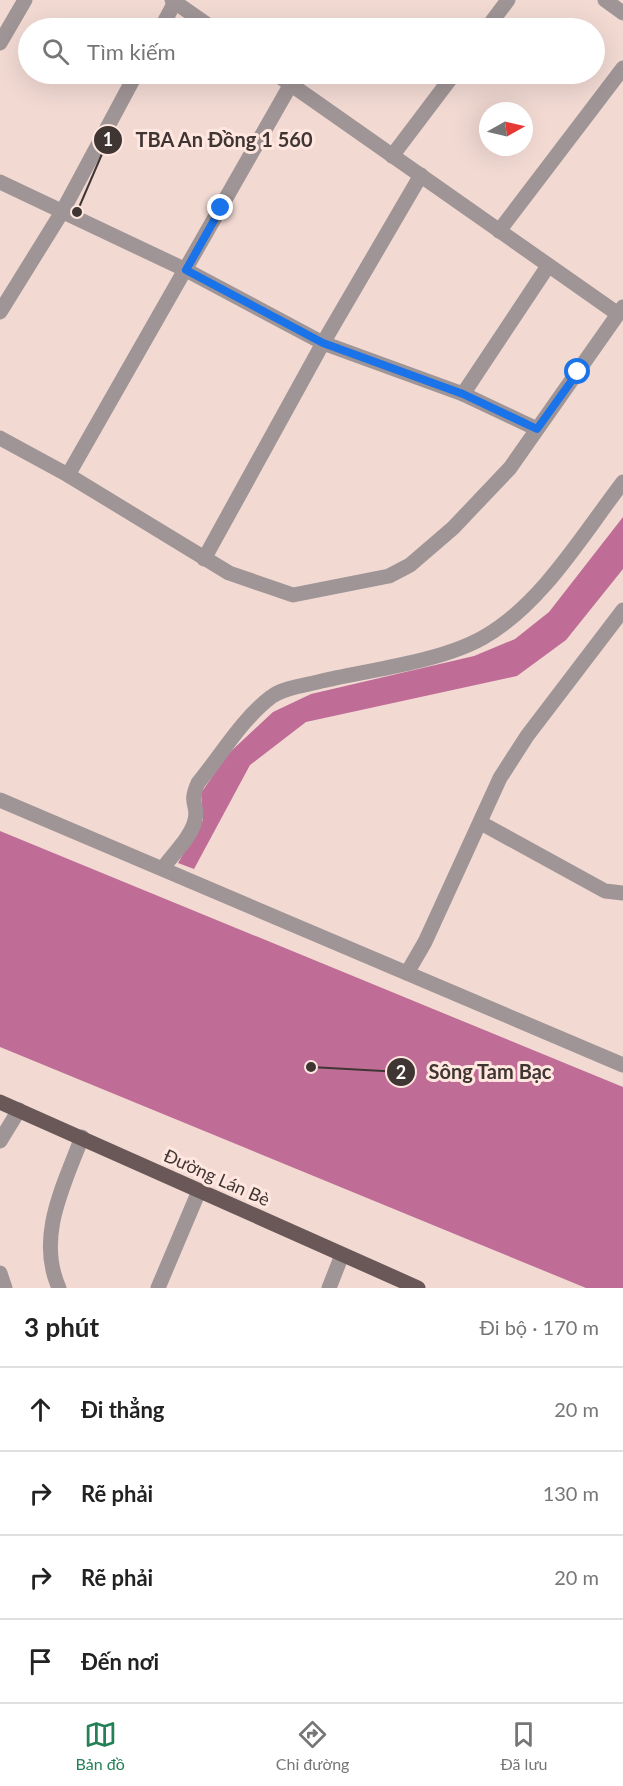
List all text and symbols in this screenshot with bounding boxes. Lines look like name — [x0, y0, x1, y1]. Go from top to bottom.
search box — [18, 18, 605, 84]
icon: search — [39, 35, 72, 68]
text: Tìm kiếm — [87, 38, 176, 65]
north arrow — [479, 102, 533, 156]
callout: TBA An Đồng 1 560 — [93, 121, 326, 159]
text: TBA An Đồng 1 560 — [135, 127, 313, 151]
text: 1 — [103, 128, 113, 150]
route end — [207, 194, 233, 220]
route start — [564, 358, 590, 384]
callout: Sông Tam Bạc — [386, 1053, 563, 1091]
text: Sông Tam Bạc — [429, 1059, 552, 1083]
text: 2 — [396, 1061, 406, 1083]
street label: Đường Lán Bè — [161, 1144, 273, 1210]
text: 3 phút — [24, 1311, 99, 1343]
text: Đi bộ · 170 m — [480, 1315, 599, 1339]
icon: ahead — [24, 1393, 57, 1426]
text: Đi thẳng — [81, 1396, 164, 1423]
text: 20 m — [554, 1397, 599, 1421]
icon: right — [24, 1477, 57, 1510]
text: Rẽ phải — [81, 1480, 153, 1507]
text: 130 m — [543, 1481, 599, 1505]
icon: right — [24, 1561, 57, 1594]
text: Rẽ phải — [81, 1564, 153, 1591]
text: 20 m — [554, 1565, 599, 1589]
icon: arrive — [24, 1645, 57, 1678]
text: Đến nơi — [81, 1648, 159, 1675]
tab: Bản đồ — [76, 1718, 125, 1773]
tab: Chỉ đường — [276, 1718, 349, 1773]
tab: Đã lưu — [500, 1718, 547, 1773]

